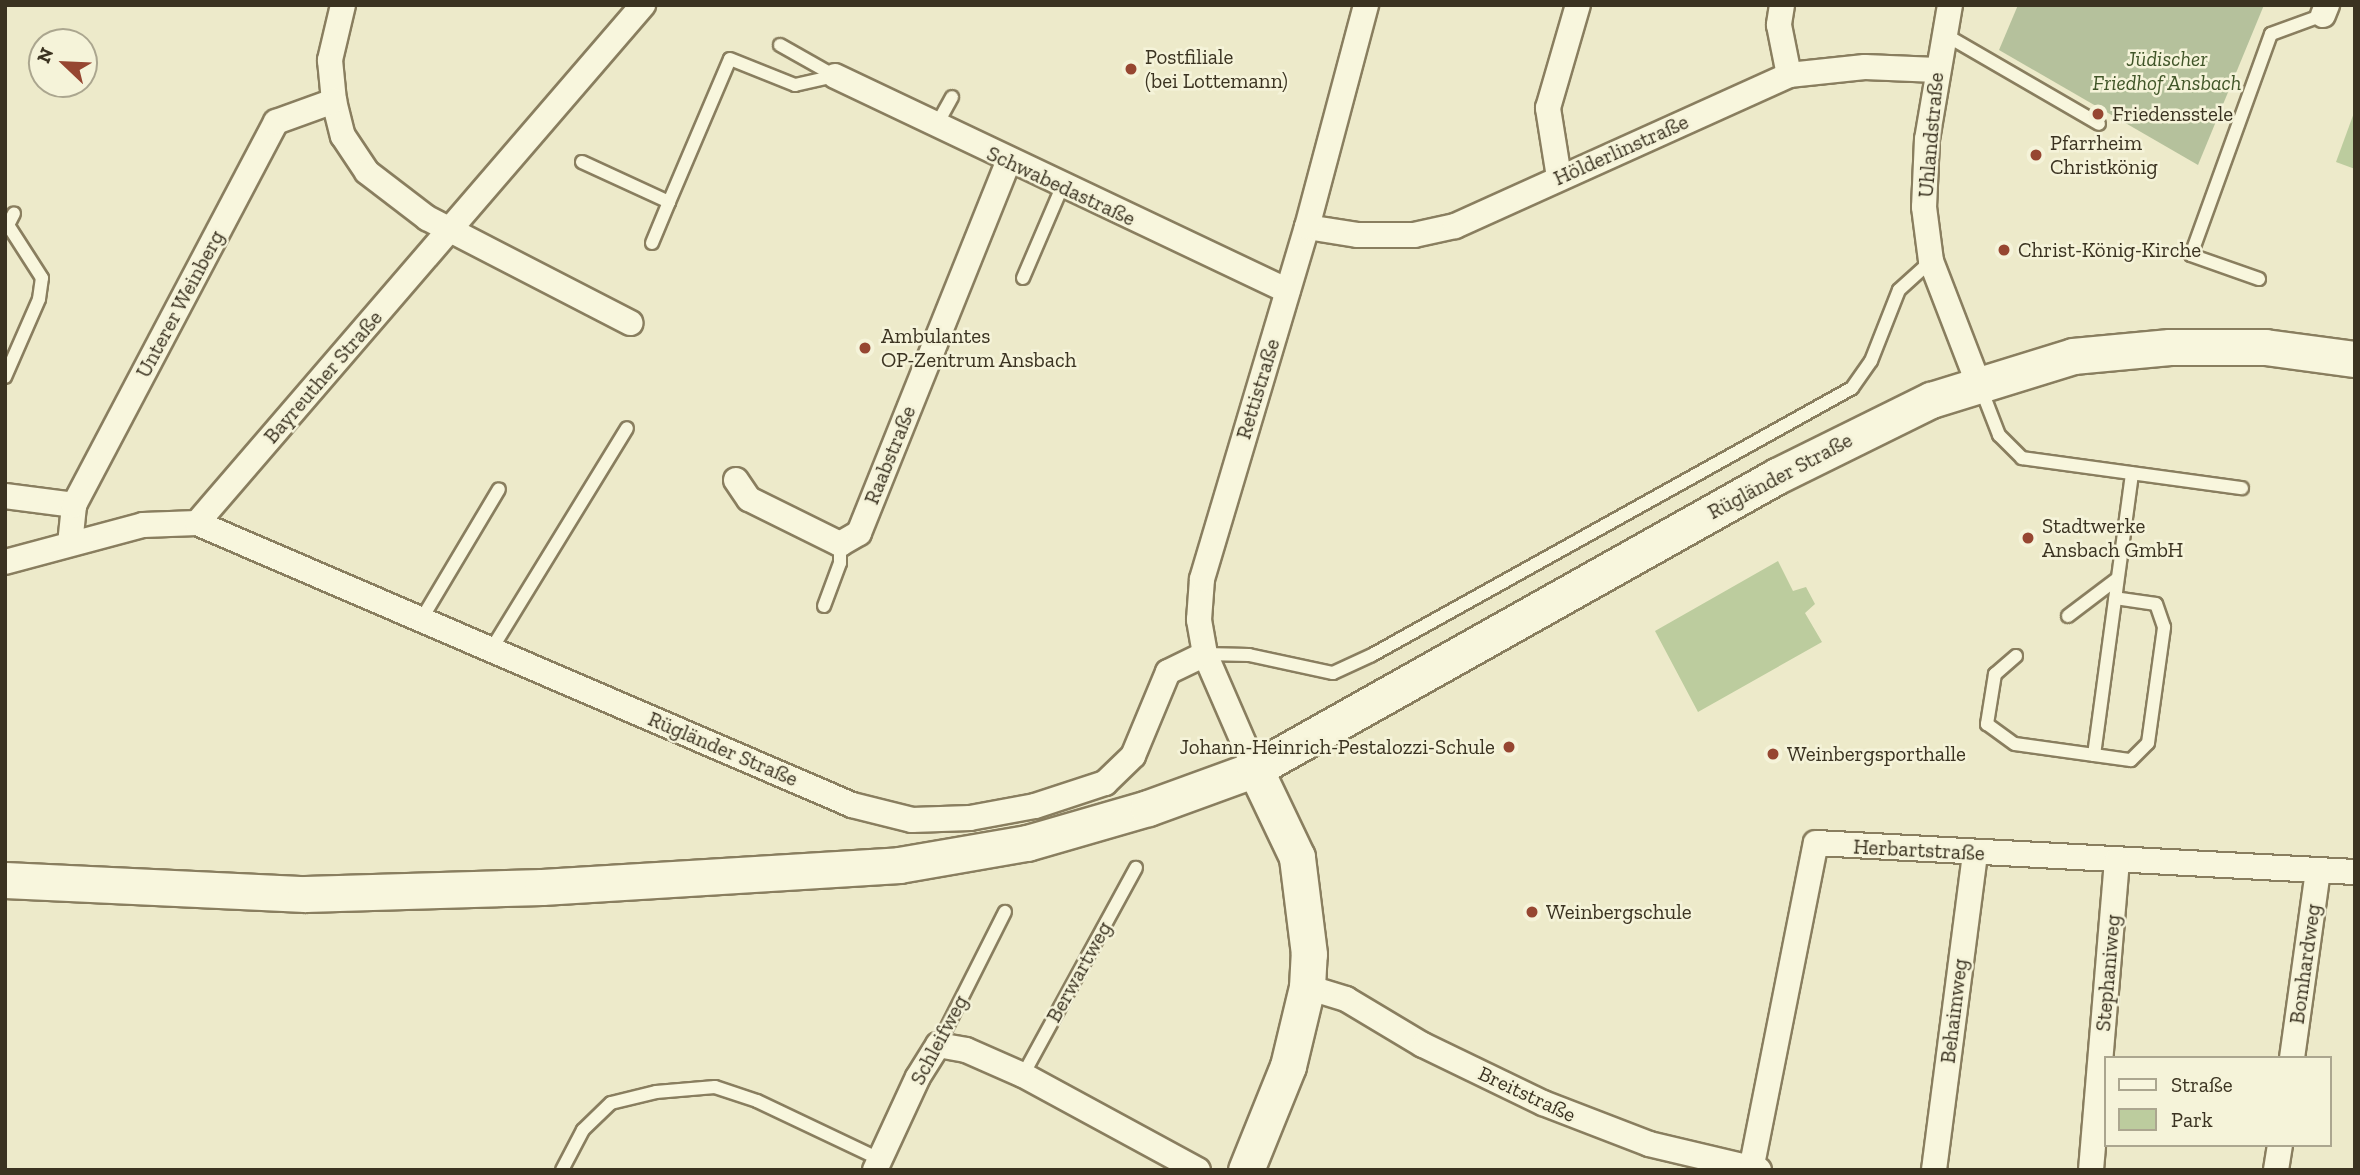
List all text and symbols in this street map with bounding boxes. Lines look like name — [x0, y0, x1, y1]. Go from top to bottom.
north arrow — [28, 28, 98, 98]
text: N — [32, 44, 58, 67]
place label: Postfiliale (bei Lottemann) — [1145, 44, 1288, 94]
park label: Jüdischer Friedhof Ansbach — [2092, 46, 2242, 96]
marker: Postfiliale (bei Lottemann) — [1123, 61, 1139, 77]
street label: Uhlandstraße — [1913, 71, 1949, 199]
place label: Friedensstele — [2112, 101, 2233, 127]
marker: Friedensstele — [2090, 106, 2106, 122]
street label: Hölderlinstraße — [1550, 109, 1692, 191]
place label: Pfarrheim Christkönig — [2050, 130, 2158, 180]
street label: Schwabedastraße — [983, 141, 1139, 231]
marker: Pfarrheim Christkönig — [2028, 147, 2044, 163]
street label: Unterer Weinberg — [130, 226, 230, 382]
place label: Christ-König-Kirche — [2018, 237, 2201, 263]
marker: Christ-König-Kirche — [1996, 242, 2012, 258]
street label: Bayreuther Straße — [258, 305, 388, 449]
place label: Ambulantes OP-Zentrum Ansbach — [881, 323, 1077, 373]
street label: Rettistraße — [1231, 336, 1285, 442]
marker: Ambulantes OP-Zentrum Ansbach — [855, 338, 875, 358]
street label: Raabstraße — [859, 402, 921, 508]
street label: Rügländer Straße — [1703, 427, 1857, 525]
place label: Stadtwerke Ansbach GmbH — [2042, 513, 2184, 563]
marker: Stadtwerke Ansbach GmbH — [2020, 530, 2036, 546]
street label: Rügländer Straße — [644, 706, 802, 792]
place label: Johann-Heinrich-Pestalozzi-Schule — [1180, 734, 1495, 760]
marker: Johann-Heinrich-Pestalozzi-Schule — [1501, 739, 1517, 755]
place label: Weinbergsporthalle — [1787, 741, 1966, 767]
marker: Weinbergsporthalle — [1765, 746, 1781, 762]
street label: Herbartstraße — [1853, 834, 1985, 866]
place label: Weinbergschule — [1546, 899, 1692, 925]
street label: Bomhardweg — [2284, 902, 2326, 1026]
marker: Weinbergschule — [1524, 904, 1540, 920]
street label: Stephaniweg — [2090, 914, 2126, 1032]
street label: Berwartweg — [1041, 917, 1117, 1027]
street label: Behaimweg — [1935, 957, 1973, 1065]
street label: Schleifweg — [905, 991, 973, 1089]
legend — [2104, 1056, 2332, 1147]
street label: Breitstraße — [1474, 1060, 1580, 1128]
text: Straße — [2171, 1072, 2233, 1097]
text: Park — [2171, 1107, 2213, 1132]

